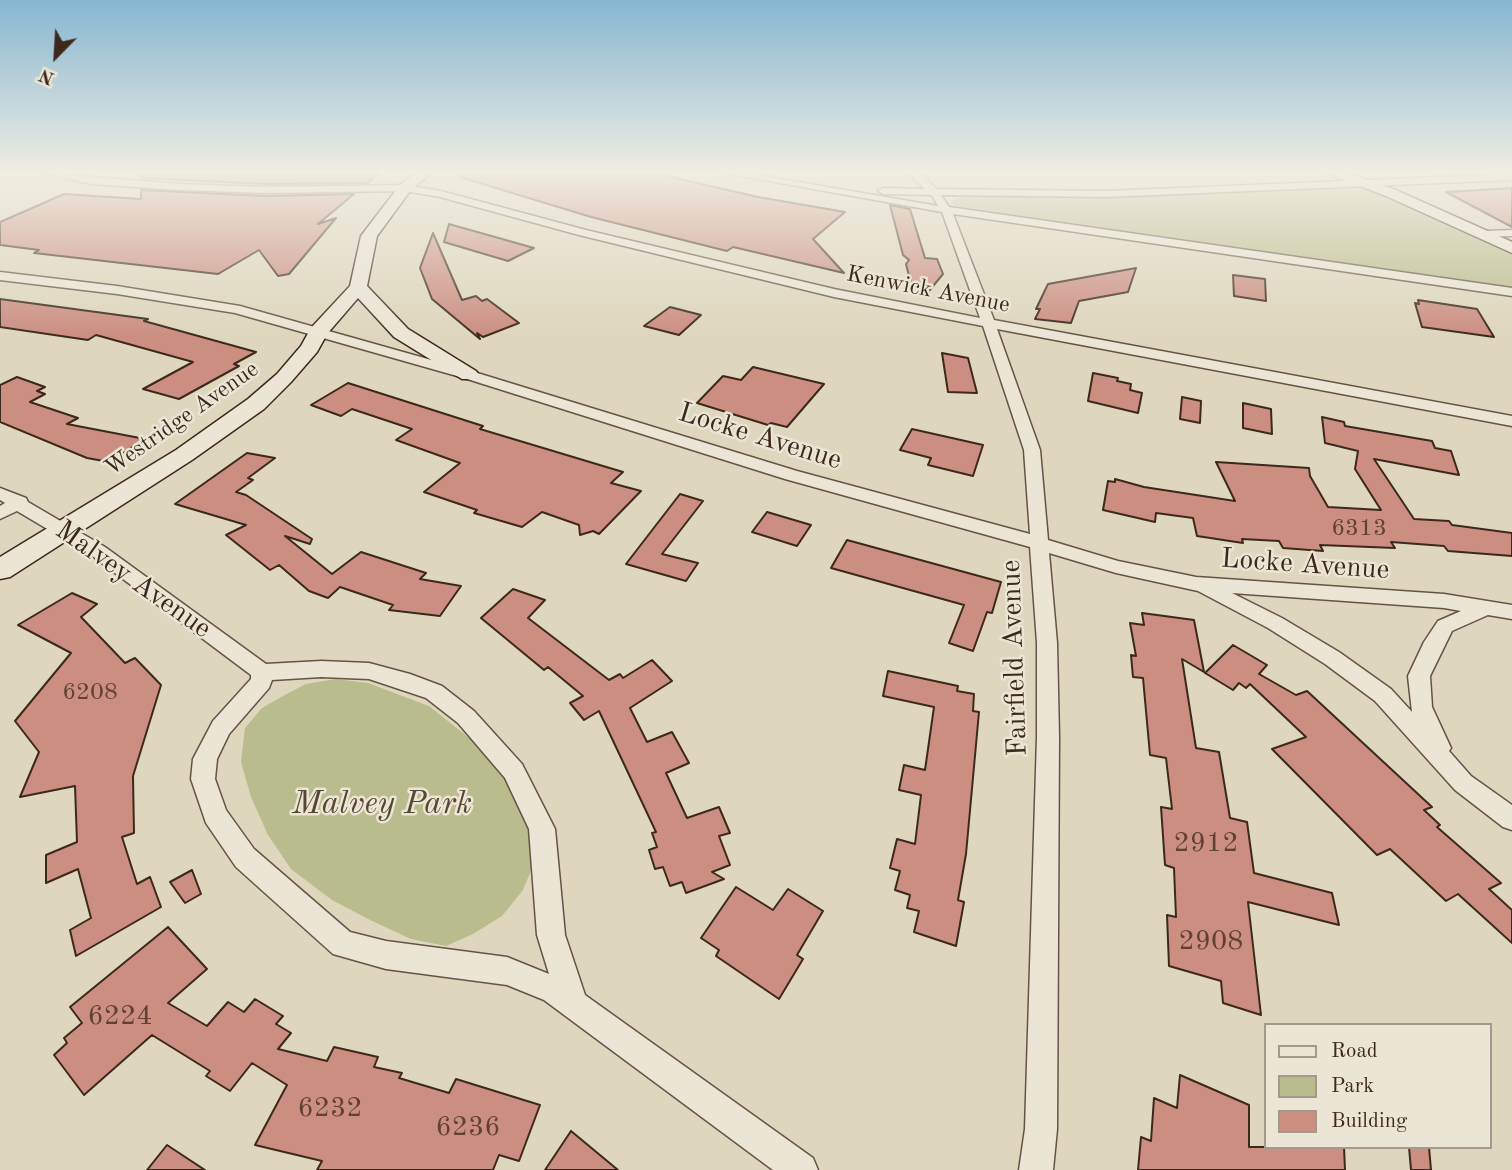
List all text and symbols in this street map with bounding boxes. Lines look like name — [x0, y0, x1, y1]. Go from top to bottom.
north arrow — [21, 21, 91, 91]
text: N — [37, 64, 58, 87]
street label: Kenwick Avenue — [844, 261, 1012, 319]
street label: Westridge Avenue — [100, 356, 264, 482]
street label: Locke Avenue — [674, 396, 846, 478]
street label: Malvey Avenue — [48, 514, 218, 646]
house number: 6313 — [1331, 515, 1387, 543]
street label: Locke Avenue — [1220, 542, 1390, 588]
street label: Fairfield Avenue — [995, 559, 1035, 757]
house number: 6208 — [62, 679, 118, 707]
park label: Malvey Park — [292, 784, 472, 824]
house number: 2912 — [1174, 827, 1238, 861]
house number: 2908 — [1179, 925, 1243, 959]
house number: 6224 — [88, 1000, 152, 1034]
legend — [1264, 1023, 1491, 1149]
text: Road — [1331, 1041, 1378, 1062]
text: Park — [1331, 1076, 1374, 1097]
house number: 6232 — [298, 1092, 362, 1126]
house number: 6236 — [436, 1111, 500, 1145]
text: Building — [1331, 1111, 1407, 1132]

